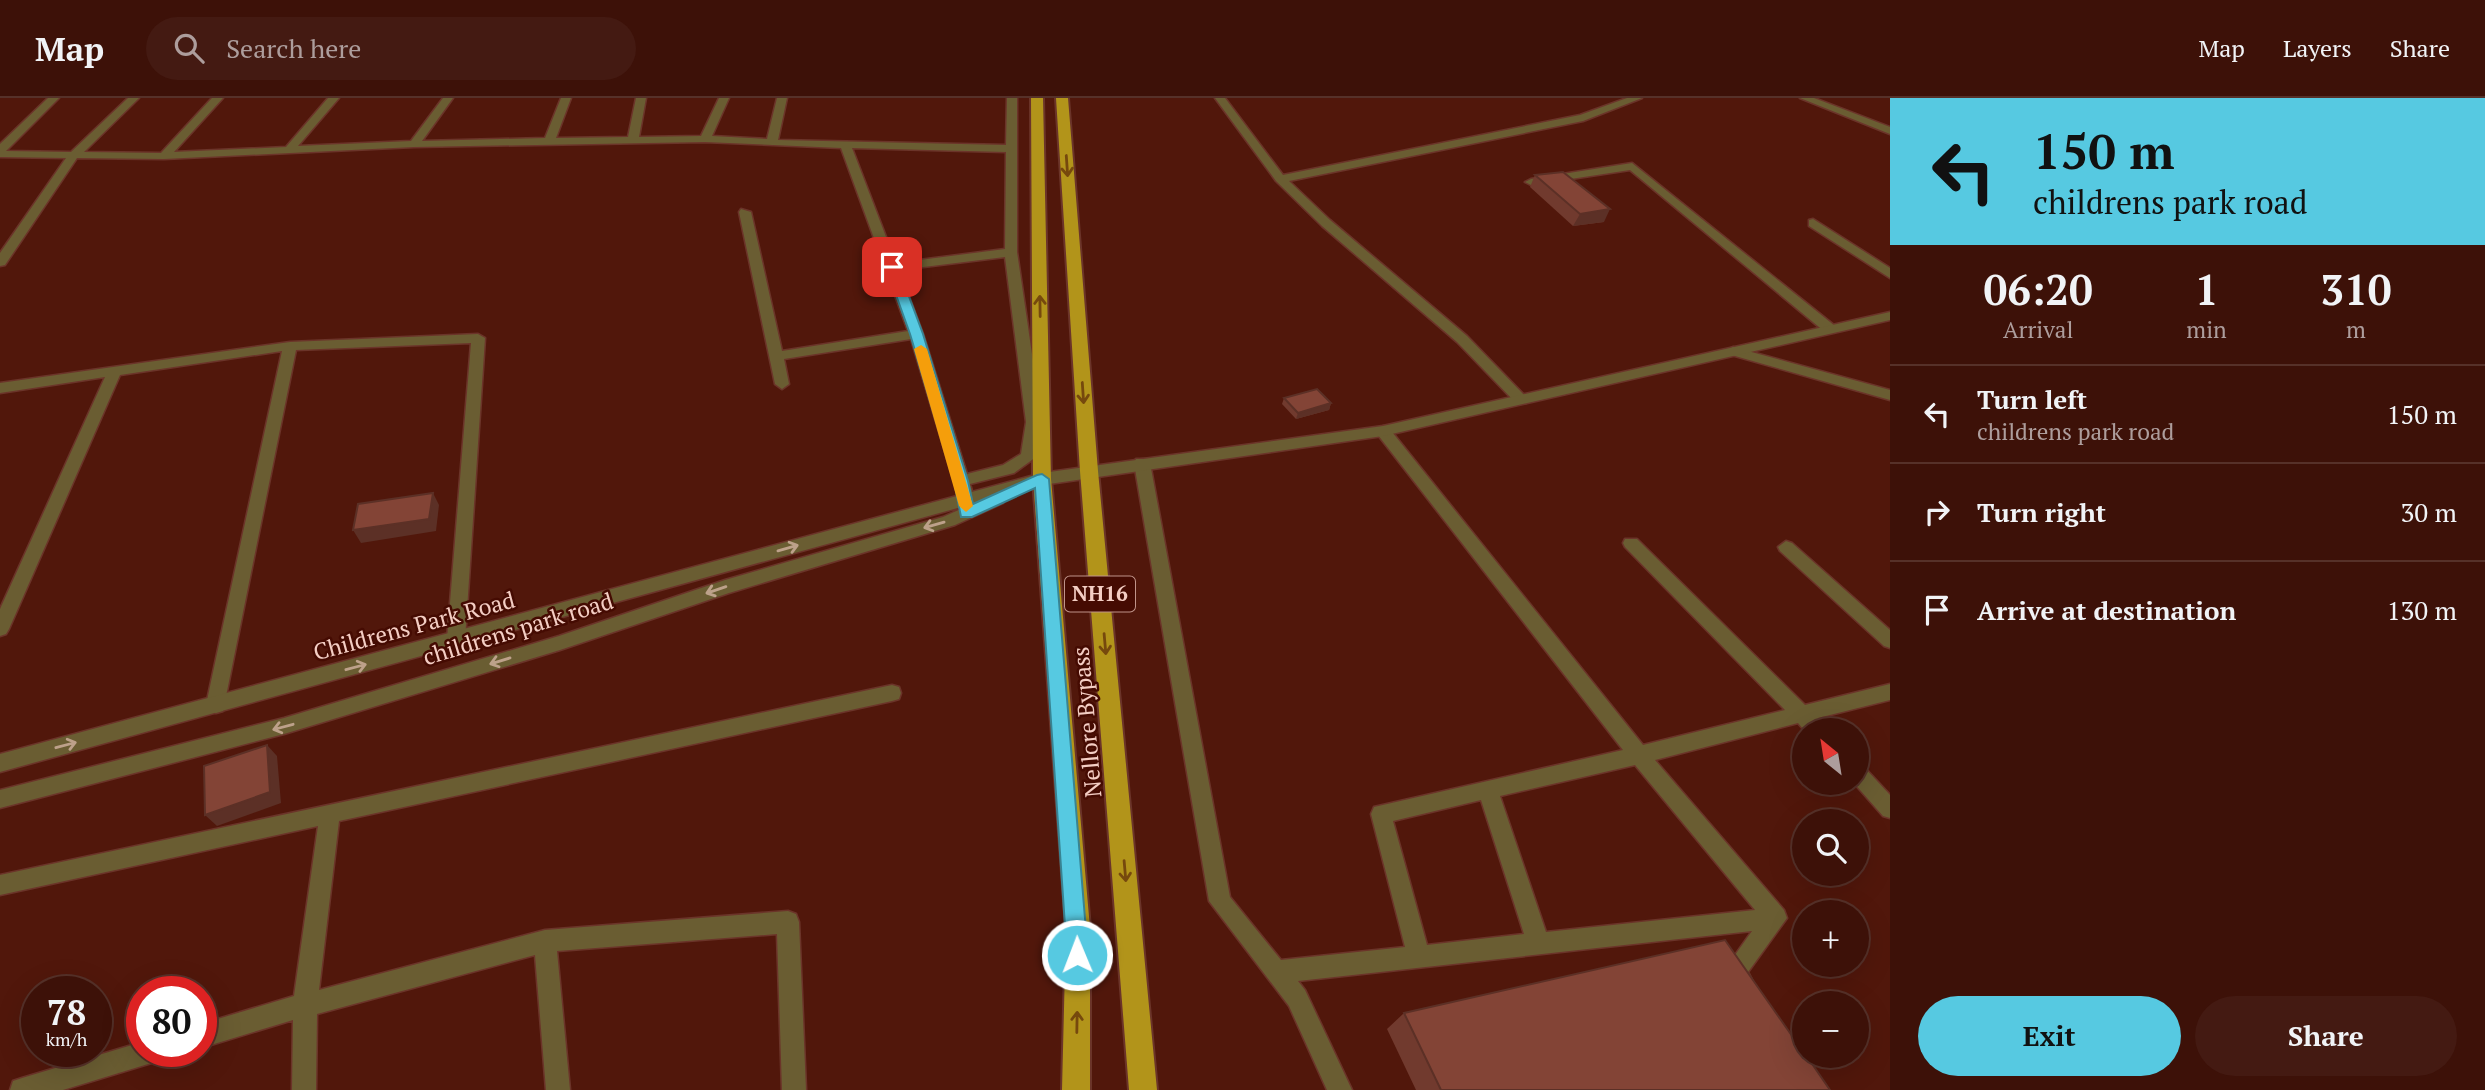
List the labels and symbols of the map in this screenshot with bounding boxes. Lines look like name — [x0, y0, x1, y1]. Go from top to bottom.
one-way arrow — [1061, 154, 1074, 177]
pin — [862, 237, 922, 297]
one-way arrow — [1033, 294, 1047, 317]
one-way arrow — [1077, 381, 1090, 404]
one-way arrow — [924, 520, 946, 533]
one-way arrow — [777, 541, 799, 554]
road number: NH16 — [1065, 576, 1135, 612]
street label: Childrens Park Road — [310, 584, 518, 667]
street label: childrens park road — [419, 585, 617, 672]
one-way arrow — [706, 585, 728, 597]
one-way arrow — [1098, 632, 1111, 655]
street label: Nellore Bypass — [1064, 645, 1109, 799]
one-way arrow — [490, 656, 512, 669]
one-way arrow — [345, 660, 367, 673]
north arrow — [1792, 718, 1869, 794]
one-way arrow — [272, 721, 294, 734]
one-way arrow — [55, 738, 77, 751]
one-way arrow — [1119, 859, 1132, 881]
position arrow — [1040, 918, 1114, 992]
speed limit sign: 80 — [126, 976, 217, 1067]
one-way arrow — [1070, 1011, 1084, 1034]

